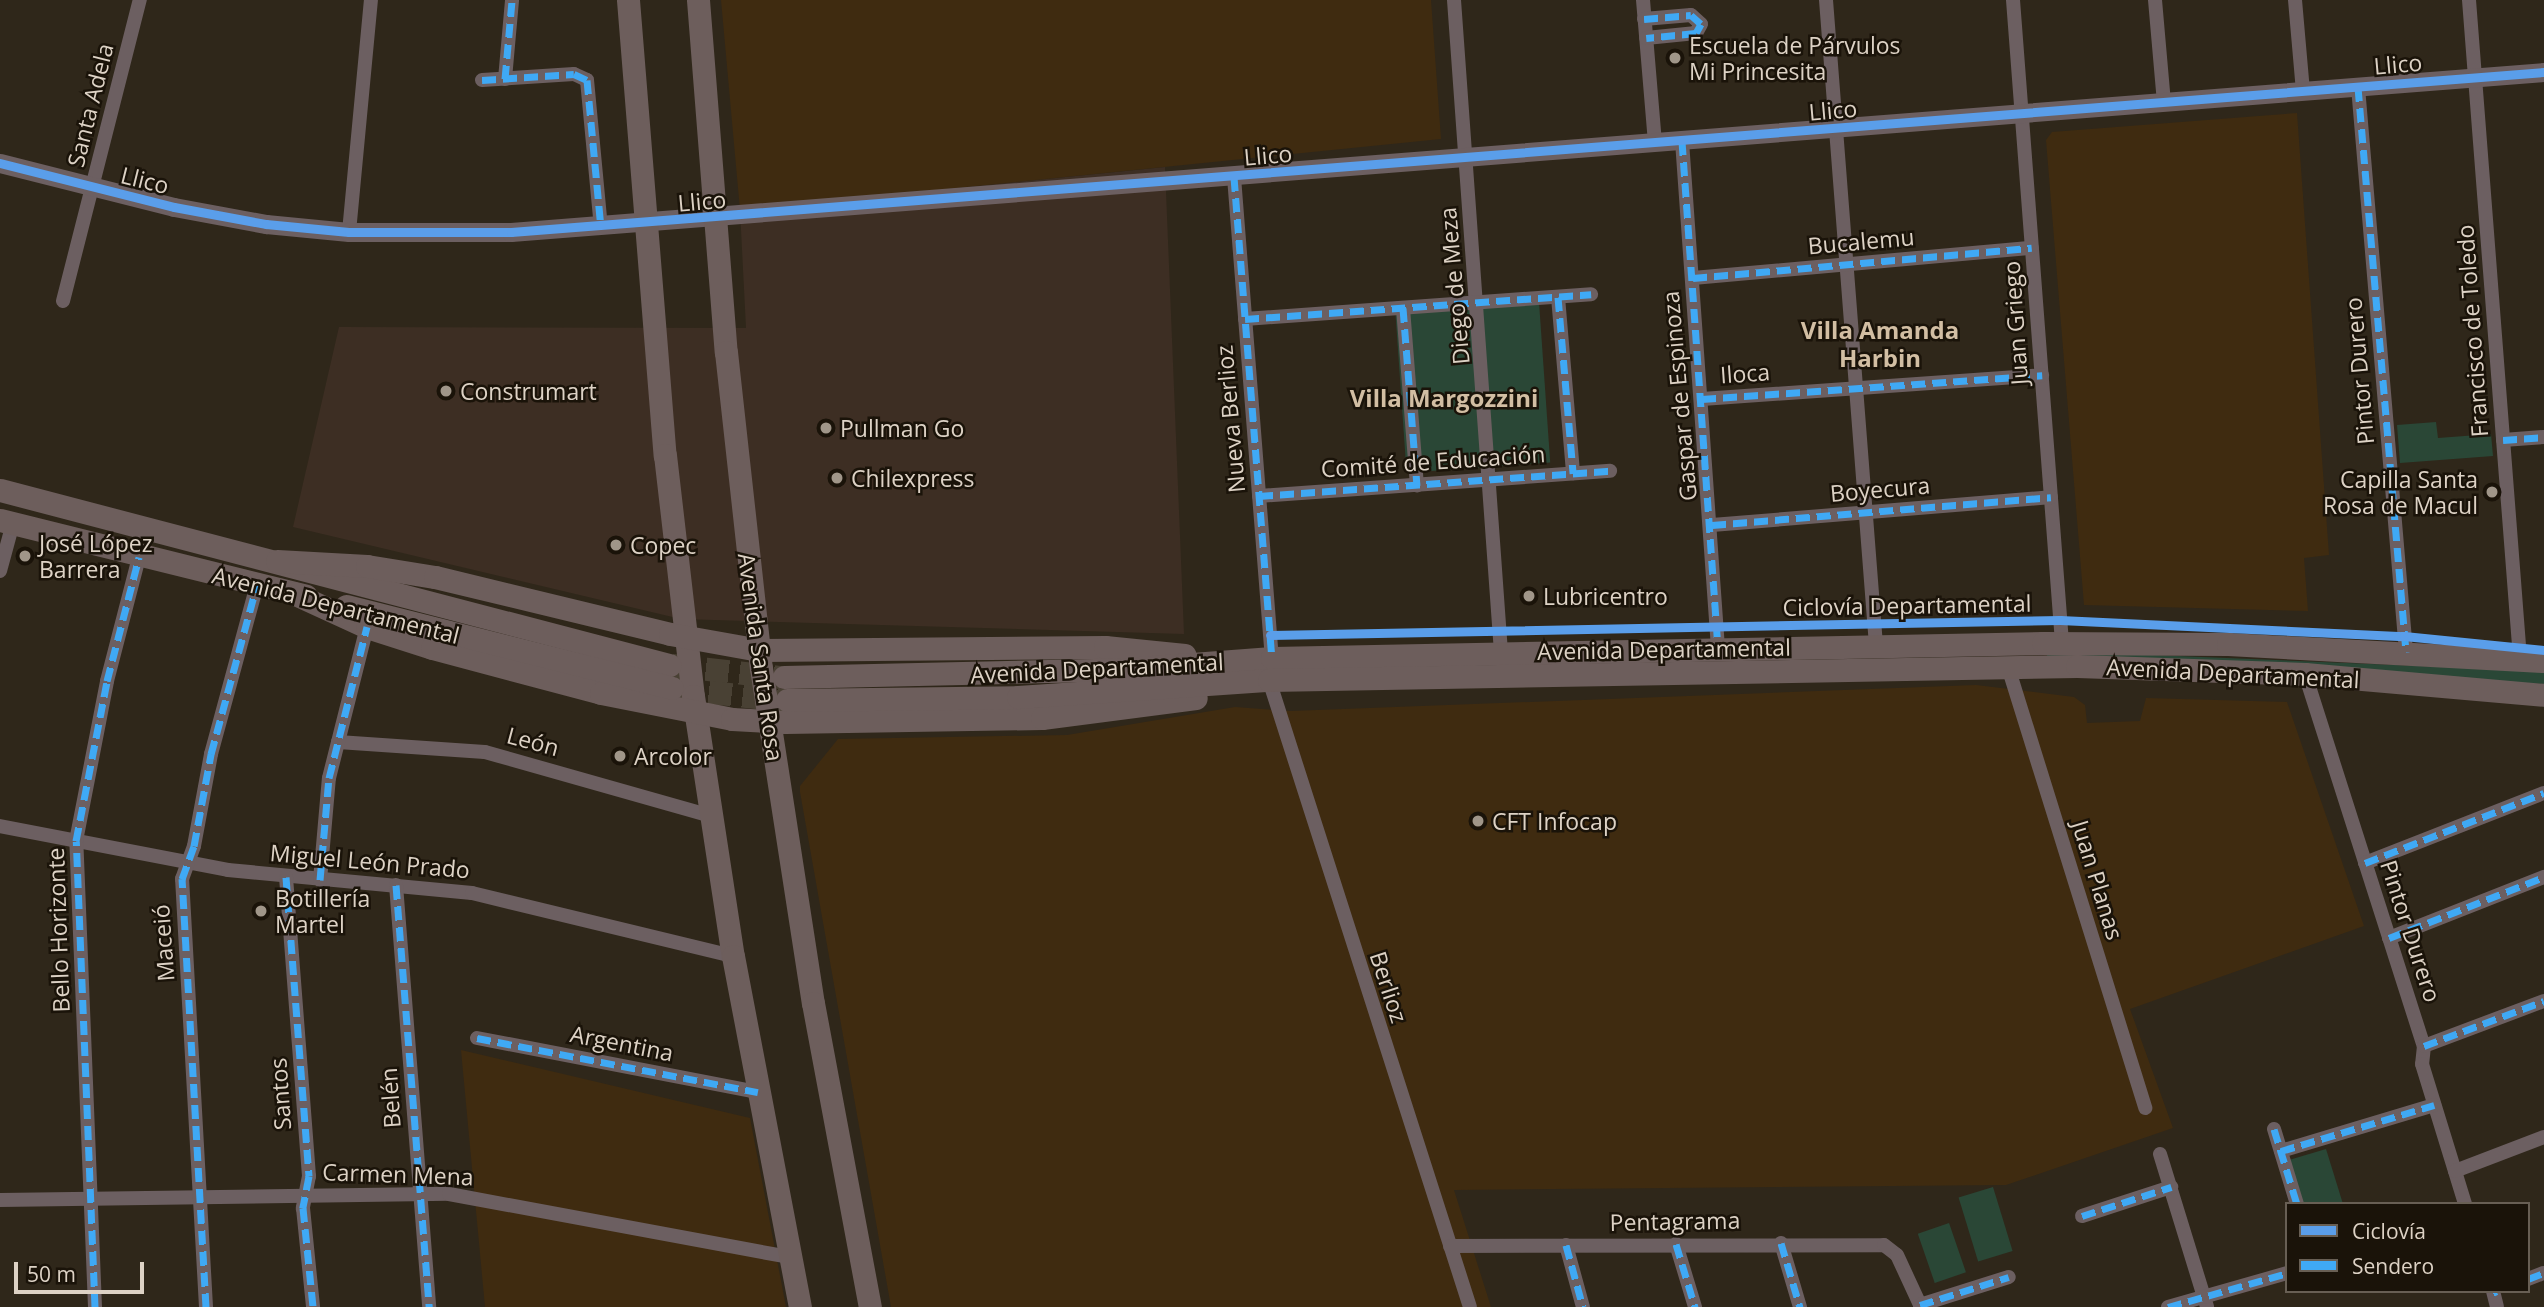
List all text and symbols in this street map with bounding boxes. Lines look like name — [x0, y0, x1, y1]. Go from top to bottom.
place label: Escuela de Párvulos Mi Princesita — [1689, 31, 1901, 85]
street label: Santa Adela — [61, 40, 119, 170]
street label: Llico — [2373, 48, 2423, 80]
marker: Escuela de Párvulos Mi Princesita — [1667, 50, 1683, 66]
street label: Llico — [1808, 94, 1858, 126]
street label: Llico — [1243, 139, 1293, 171]
street label: Llico — [118, 161, 172, 199]
street label: Llico — [677, 185, 727, 217]
street label: Diego de Meza — [1433, 206, 1475, 366]
street label: Bucalemu — [1807, 223, 1915, 259]
street label: Francisco de Toledo — [2451, 224, 2493, 438]
street label: Juan Griego — [1997, 260, 2033, 386]
street label: Gaspar de Espinoza — [1656, 290, 1702, 502]
street label: Pintor Durero — [2339, 296, 2379, 446]
district label: Villa Amanda Harbin — [1801, 316, 1959, 372]
street label: Nueva Berlioz — [1210, 344, 1250, 494]
street label: Iloca — [1719, 357, 1771, 389]
place label: Construmart — [460, 377, 597, 405]
marker: Construmart — [438, 383, 454, 399]
district label: Villa Margozzini — [1350, 384, 1538, 412]
place label: Pullman Go — [840, 414, 964, 442]
marker: Pullman Go — [818, 420, 834, 436]
street label: Comité de Educación — [1320, 439, 1546, 483]
place label: Chilexpress — [851, 464, 974, 492]
place label: Capilla Santa Rosa de Macul — [2323, 465, 2478, 519]
marker: Chilexpress — [829, 470, 845, 486]
street label: Boyecura — [1829, 471, 1931, 507]
marker: Capilla Santa Rosa de Macul — [2484, 484, 2500, 500]
place label: José López Barrera — [39, 529, 152, 583]
place label: Copec — [630, 531, 696, 559]
marker: Copec — [608, 537, 624, 553]
marker: José López Barrera — [17, 548, 33, 564]
street label: Avenida Santa Rosa — [733, 551, 789, 763]
street label: Avenida Departamental — [210, 561, 462, 649]
place label: Lubricentro — [1543, 582, 1668, 610]
marker: Lubricentro — [1521, 588, 1537, 604]
street label: Ciclovía Departamental — [1782, 589, 2032, 621]
street label: Avenida Departamental — [1537, 633, 1791, 665]
street label: Avenida Departamental — [970, 648, 1224, 688]
street label: Avenida Departamental — [2106, 653, 2360, 693]
street label: León — [504, 721, 562, 761]
place label: Arcolor — [634, 742, 712, 770]
marker: Arcolor — [612, 748, 628, 764]
place label: CFT Infocap — [1492, 807, 1617, 835]
marker: CFT Infocap — [1470, 813, 1486, 829]
street label: Juan Planas — [2067, 817, 2129, 943]
street label: Miguel León Prado — [269, 839, 471, 883]
street label: Bello Horizonte — [41, 847, 75, 1013]
street label: Pintor Durero — [2375, 857, 2447, 1005]
place label: Botillería Martel — [275, 884, 370, 938]
marker: Botillería Martel — [253, 903, 269, 919]
street label: Maceió — [147, 904, 179, 982]
street label: Berlioz — [1365, 948, 1413, 1026]
street label: Argentina — [568, 1019, 676, 1067]
street label: Santos — [264, 1057, 296, 1131]
street label: Belén — [374, 1067, 406, 1129]
street label: Carmen Mena — [322, 1158, 474, 1190]
legend — [2285, 1202, 2530, 1293]
street label: Pentagrama — [1609, 1206, 1741, 1236]
text: Ciclovía — [2352, 1217, 2426, 1245]
scale bar — [18, 1248, 147, 1292]
text: Sendero — [2352, 1252, 2434, 1280]
text: 50 m — [27, 1260, 76, 1288]

